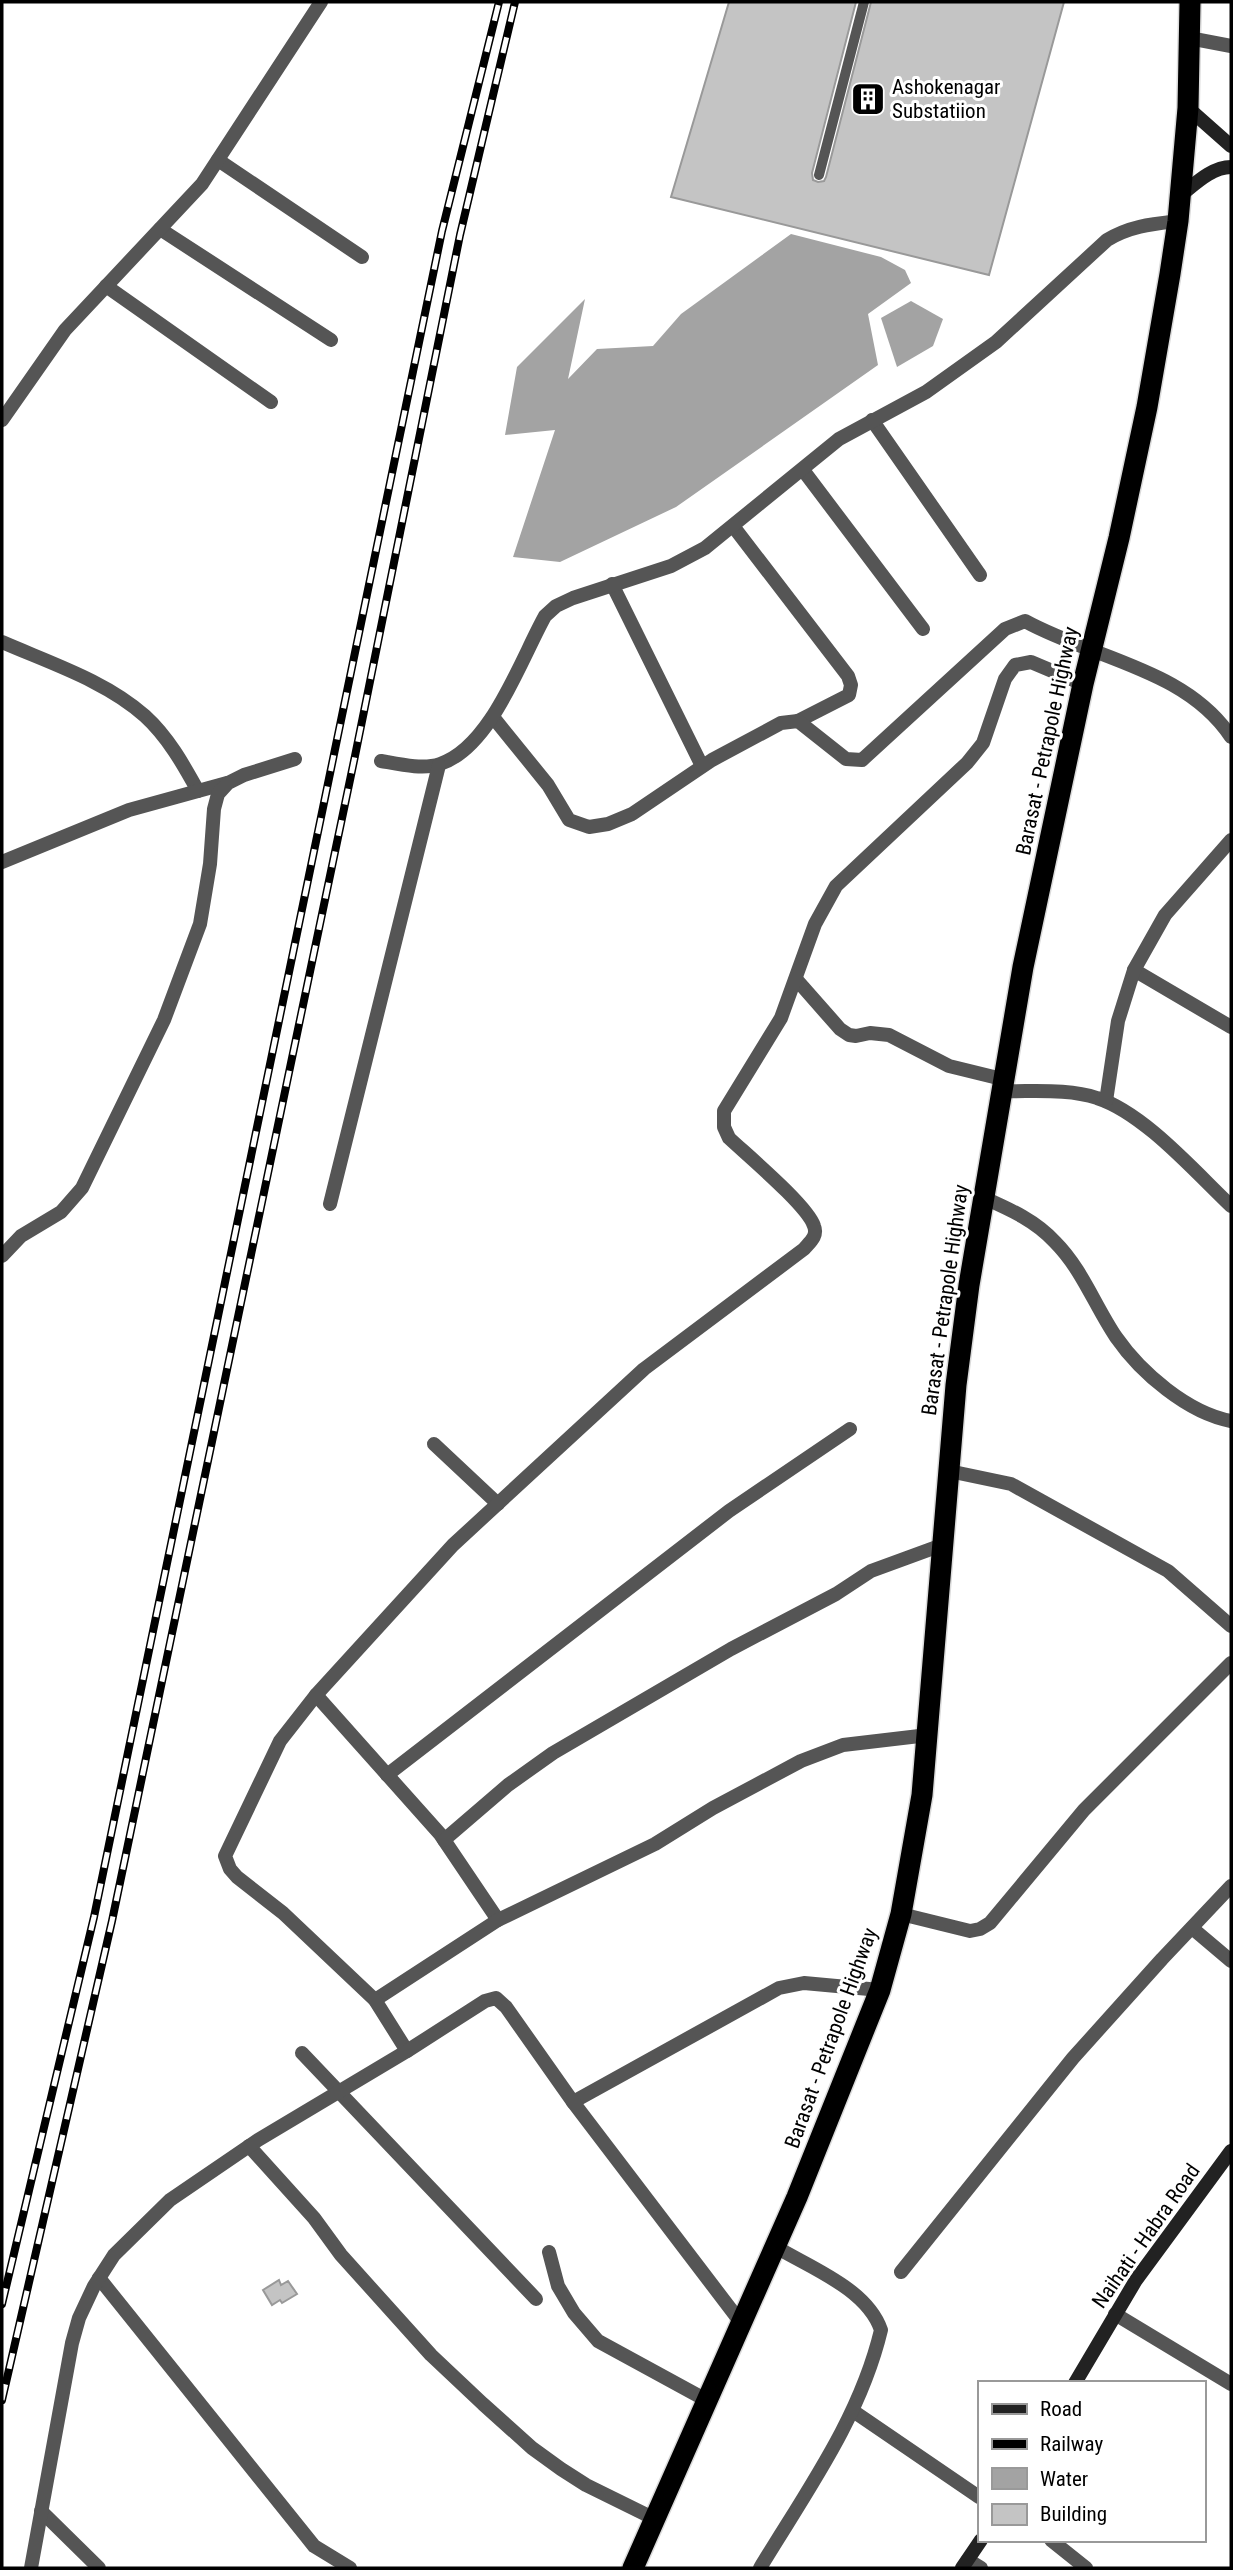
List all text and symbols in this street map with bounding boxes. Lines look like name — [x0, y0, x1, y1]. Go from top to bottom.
place label: Ashokenagar Substatiion — [892, 75, 1001, 123]
building icon: Ashokenagar Substatiion — [849, 80, 887, 118]
street label: Barasat - Petrapole Highway — [1011, 624, 1083, 857]
street label: Barasat - Petrapole Highway — [917, 1183, 973, 1417]
street label: Barasat - Petrapole Highway — [780, 1924, 882, 2152]
street label: Naihati - Habra Road — [1087, 2159, 1205, 2313]
legend — [978, 2381, 1205, 2542]
text: Road — [1040, 2397, 1082, 2421]
text: Railway — [1040, 2432, 1103, 2456]
text: Water — [1040, 2467, 1088, 2491]
text: Building — [1040, 2502, 1107, 2526]

